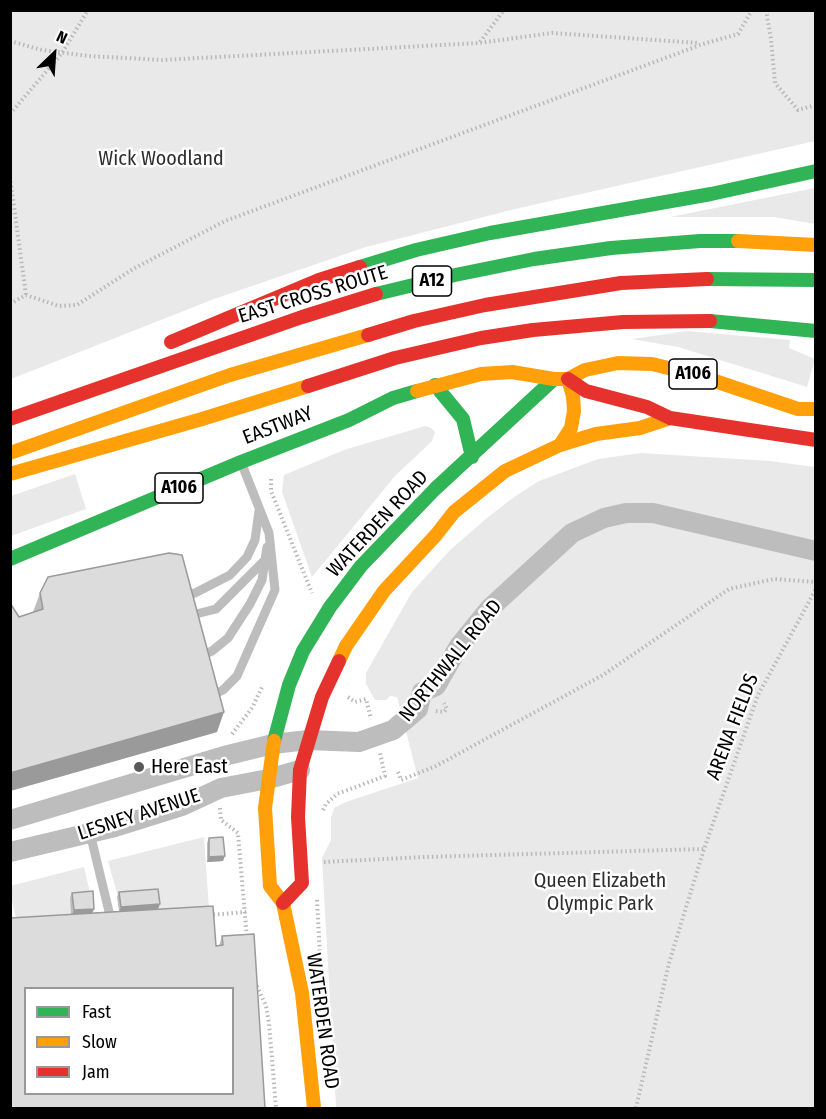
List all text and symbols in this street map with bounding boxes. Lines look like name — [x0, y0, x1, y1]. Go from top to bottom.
north arrow — [24, 24, 84, 84]
text: N — [53, 27, 70, 48]
park label: Wick Woodland — [98, 147, 224, 171]
street label: EAST CROSS ROUTE — [235, 261, 391, 329]
road number: A12 — [412, 266, 452, 296]
road number: A106 — [669, 359, 717, 389]
street label: EASTWAY — [240, 402, 316, 450]
street label: WATERDEN ROAD — [322, 466, 434, 582]
road number: A106 — [155, 473, 203, 503]
street label: NORTHWALL ROAD — [395, 595, 507, 727]
street label: ARENA FIELDS — [702, 670, 764, 784]
place label: Here East — [151, 755, 228, 779]
marker: Here East — [132, 760, 146, 774]
street label: LESNEY AVENUE — [75, 784, 203, 846]
park label: Queen Elizabeth Olympic Park — [534, 869, 666, 916]
street label: WATERDEN ROAD — [301, 951, 343, 1091]
legend — [24, 987, 234, 1095]
text: Fast — [82, 1001, 111, 1023]
text: Slow — [82, 1031, 117, 1053]
text: Jam — [82, 1061, 110, 1083]

